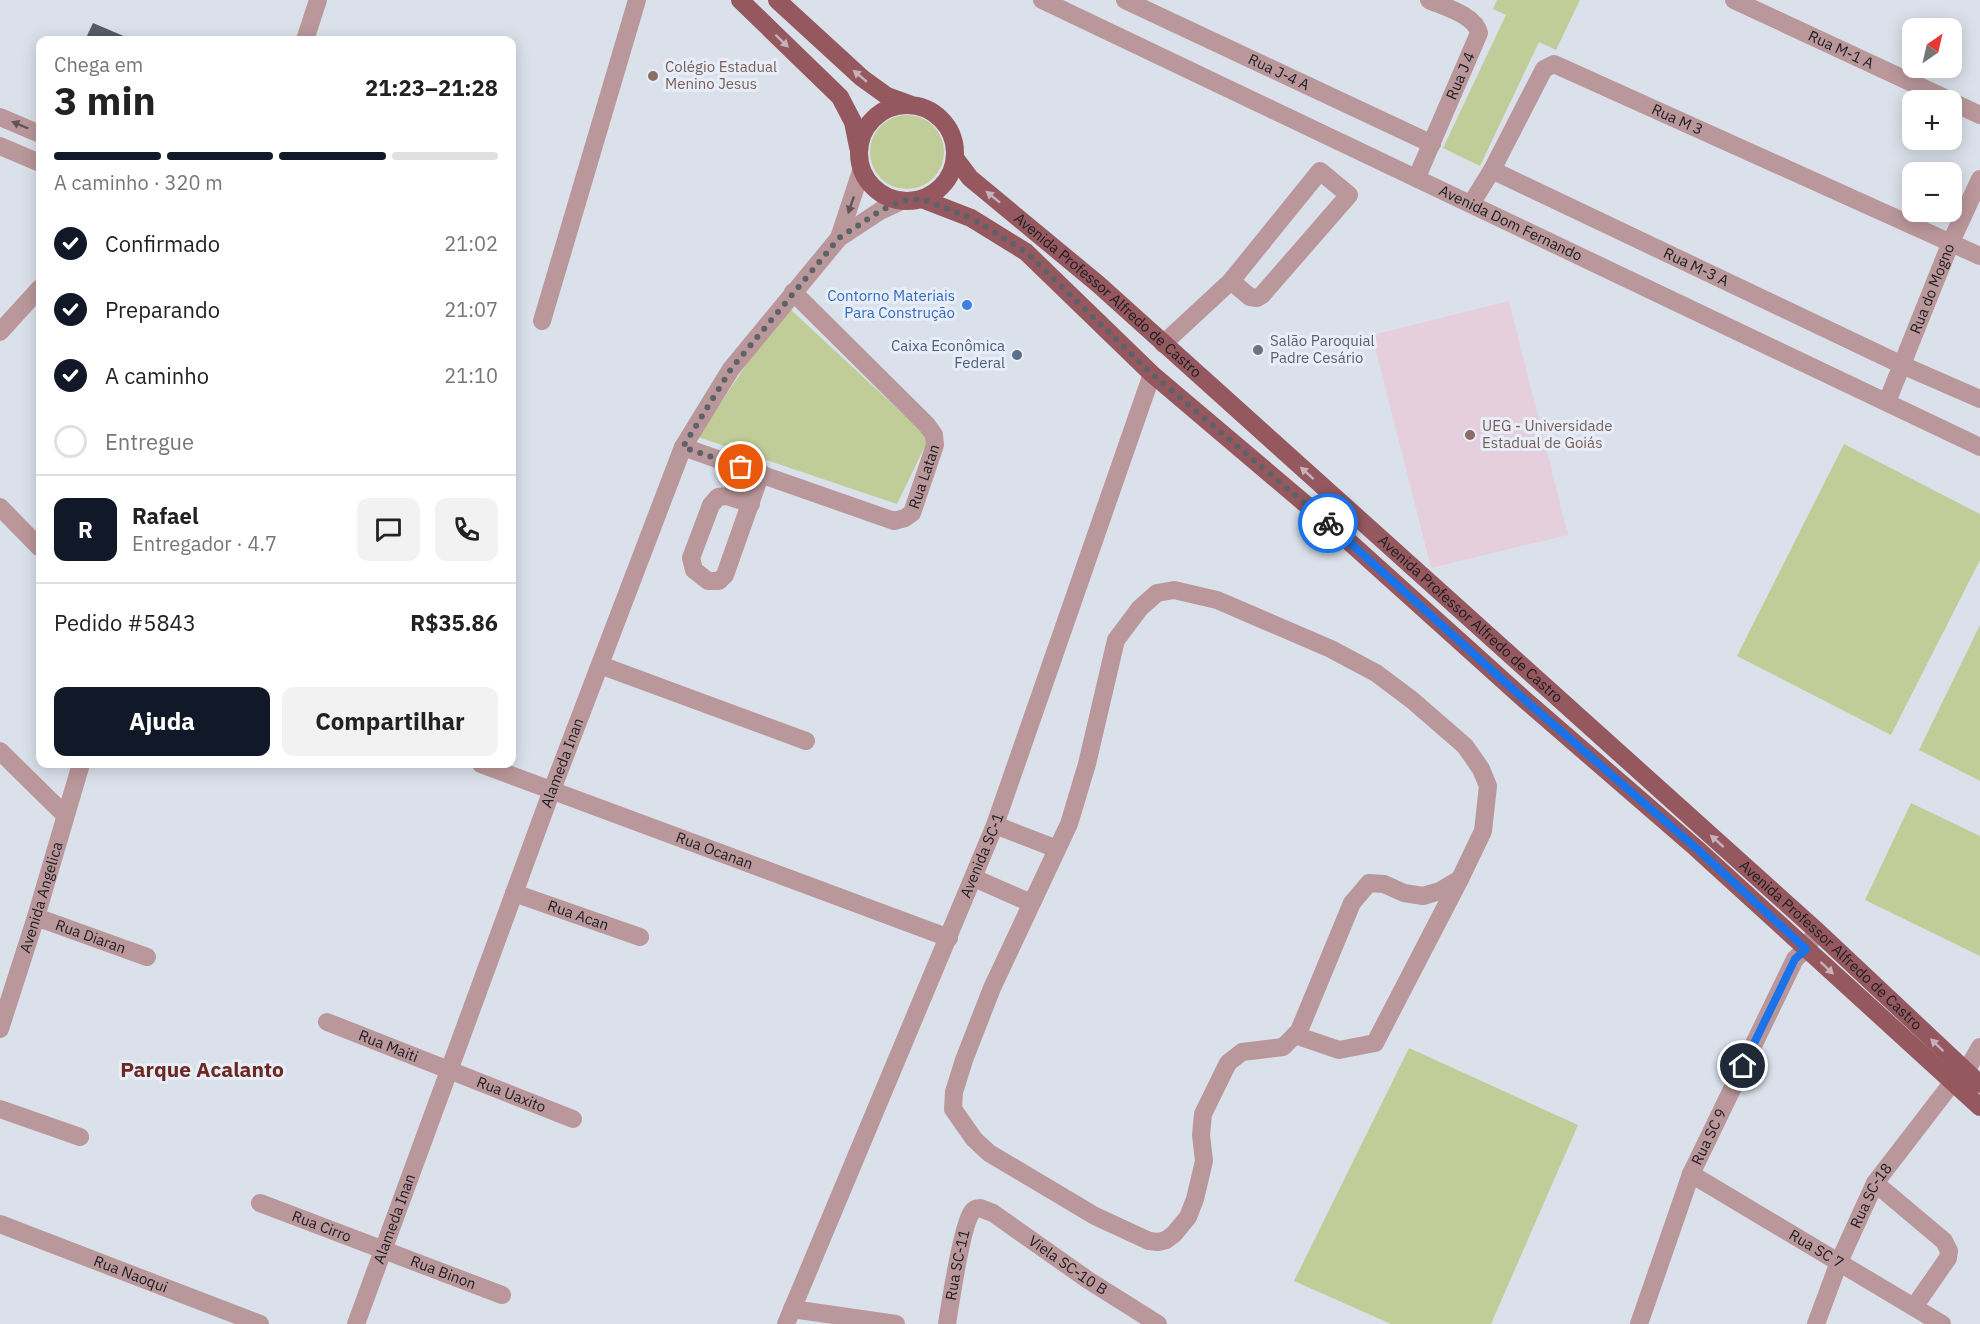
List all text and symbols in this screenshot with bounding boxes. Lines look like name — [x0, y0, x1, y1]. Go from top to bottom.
north arrow — [1902, 18, 1962, 78]
map controls — [1902, 18, 1962, 222]
street label: Rua M-1 A — [1805, 26, 1877, 73]
one-way arrow — [774, 33, 788, 47]
street label: Rua J-4 A — [1245, 49, 1313, 94]
street label: Rua J 4 — [1441, 49, 1479, 102]
text: Chega em — [54, 51, 143, 78]
place label: Colégio Estadual Menino Jesus — [665, 57, 777, 93]
marker: Colégio Estadual Menino Jesus — [646, 69, 660, 83]
one-way arrow — [853, 70, 868, 83]
text: 21:23–21:28 — [365, 73, 498, 102]
text: 3 min — [54, 75, 156, 126]
button: + — [1902, 90, 1962, 150]
street label: Rua M 3 — [1649, 99, 1706, 139]
one-way arrow — [11, 120, 29, 130]
button: − — [1902, 162, 1962, 222]
text: A caminho · 320 m — [54, 169, 223, 196]
street label: Avenida Dom Fernando — [1436, 181, 1585, 265]
one-way arrow — [985, 190, 1001, 203]
one-way arrow — [845, 196, 855, 214]
street label: Avenida Professor Alfredo de Castro — [1010, 208, 1206, 382]
icon: check — [54, 227, 87, 260]
text: Confirmado — [105, 229, 220, 258]
text: 21:02 — [444, 230, 498, 257]
street label: Rua do Mogno — [1905, 241, 1958, 337]
street label: Rua M-3 A — [1661, 243, 1732, 290]
place label: Contorno Materiais Para Construção — [827, 286, 955, 322]
icon: check — [54, 293, 87, 326]
text: Preparando — [105, 295, 220, 324]
text: 21:07 — [444, 296, 498, 323]
marker: Contorno Materiais Para Construção — [960, 298, 974, 312]
place label: Salão Paroquial Padre Cesário — [1270, 331, 1375, 367]
place label: Caixa Econômica Federal — [891, 336, 1005, 372]
marker: Salão Paroquial Padre Cesário — [1251, 343, 1265, 357]
marker: Caixa Econômica Federal — [1010, 348, 1024, 362]
icon: check — [54, 359, 87, 392]
text: A caminho — [105, 361, 209, 390]
text: 21:10 — [444, 362, 498, 389]
place label: UEG - Universidade Estadual de Goiás — [1482, 416, 1613, 452]
text: Entregue — [105, 427, 194, 456]
marker: UEG - Universidade Estadual de Goiás — [1463, 428, 1477, 442]
pin — [715, 441, 766, 492]
street label: Rua Latan — [904, 442, 944, 511]
icon: bag — [724, 450, 757, 483]
one-way arrow — [1299, 466, 1314, 480]
courier — [1298, 493, 1358, 553]
button: chat — [357, 498, 420, 561]
button: phone — [435, 498, 498, 561]
text: Rafael — [132, 501, 199, 530]
icon: bike — [1312, 507, 1345, 540]
text: R — [78, 515, 93, 544]
text: Entregador · 4.7 — [132, 530, 277, 557]
street label: Avenida Professor Alfredo de Castro — [1374, 531, 1567, 707]
text: Pedido #5843 — [54, 608, 196, 637]
text: R$35.86 — [410, 608, 498, 637]
button: Ajuda — [54, 687, 270, 756]
button: Compartilhar — [282, 687, 498, 756]
street label: Alameda Inan — [536, 715, 588, 810]
street label: Avenida SC-1 — [956, 810, 1007, 900]
street label: Rua Ocanan — [673, 827, 756, 873]
one-way arrow — [1710, 835, 1725, 848]
street label: Avenida Angelica — [15, 839, 67, 955]
street label: Avenida Professor Alfredo de Castro — [1735, 856, 1926, 1034]
street label: Rua Acan — [545, 896, 611, 934]
street label: Rua Diaran — [53, 915, 129, 958]
one-way arrow — [1820, 961, 1835, 975]
street label: Rua Maiti — [356, 1025, 421, 1066]
one-way arrow — [1929, 1038, 1944, 1052]
pin — [1717, 1040, 1768, 1091]
icon: home — [1726, 1049, 1759, 1082]
district label: Parque Acalanto — [120, 1055, 284, 1083]
street label: Rua Uaxito — [474, 1072, 549, 1116]
street label: Rua SC 9 — [1687, 1105, 1730, 1168]
street label: Rua SC-18 — [1846, 1159, 1896, 1231]
street label: Alameda Inan — [369, 1171, 419, 1266]
street label: Rua Cirro — [289, 1206, 354, 1246]
street label: Rua SC 7 — [1786, 1225, 1847, 1272]
street label: Rua SC-11 — [941, 1227, 974, 1302]
street label: Viela SC-10 B — [1025, 1231, 1111, 1299]
street label: Rua Naoqui — [91, 1251, 171, 1297]
street label: Rua Binon — [408, 1251, 479, 1293]

